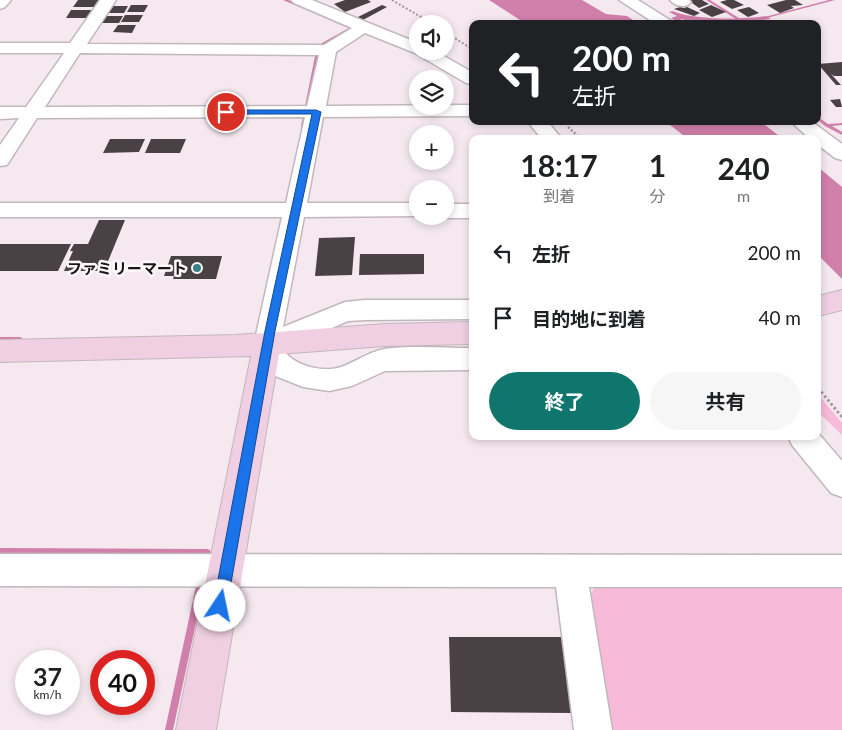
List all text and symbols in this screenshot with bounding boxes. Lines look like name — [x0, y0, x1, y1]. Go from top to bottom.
map controls — [409, 15, 454, 225]
button: sound — [409, 15, 454, 60]
text: 200 m — [572, 36, 671, 78]
icon: left — [489, 40, 554, 105]
button: layers — [409, 70, 454, 115]
text: 左折 — [572, 82, 616, 109]
pin — [205, 91, 247, 133]
icon: arrive — [212, 98, 240, 126]
button: + — [409, 125, 454, 170]
text: 18:17 — [520, 147, 598, 183]
text: 1 — [649, 147, 666, 183]
text: 240 — [718, 150, 770, 186]
button: − — [409, 180, 454, 225]
text: 到着 — [543, 186, 575, 205]
text: 分 — [650, 186, 666, 205]
text: m — [737, 186, 750, 205]
icon: left — [489, 239, 517, 267]
text: 200 m — [747, 241, 801, 264]
text: 左折 — [532, 242, 570, 265]
place label: ファミリーマート — [67, 259, 187, 277]
marker: ファミリーマート — [191, 262, 203, 274]
icon: arrive — [489, 304, 517, 332]
text: 40 m — [758, 306, 801, 329]
text: 目的地に到着 — [532, 307, 646, 330]
button: 終了 — [489, 372, 640, 430]
button: 共有 — [650, 372, 801, 430]
position arrow — [193, 579, 245, 631]
speed limit sign: 40 — [90, 650, 155, 715]
text: 37 — [33, 661, 62, 691]
text: km/h — [33, 687, 62, 702]

